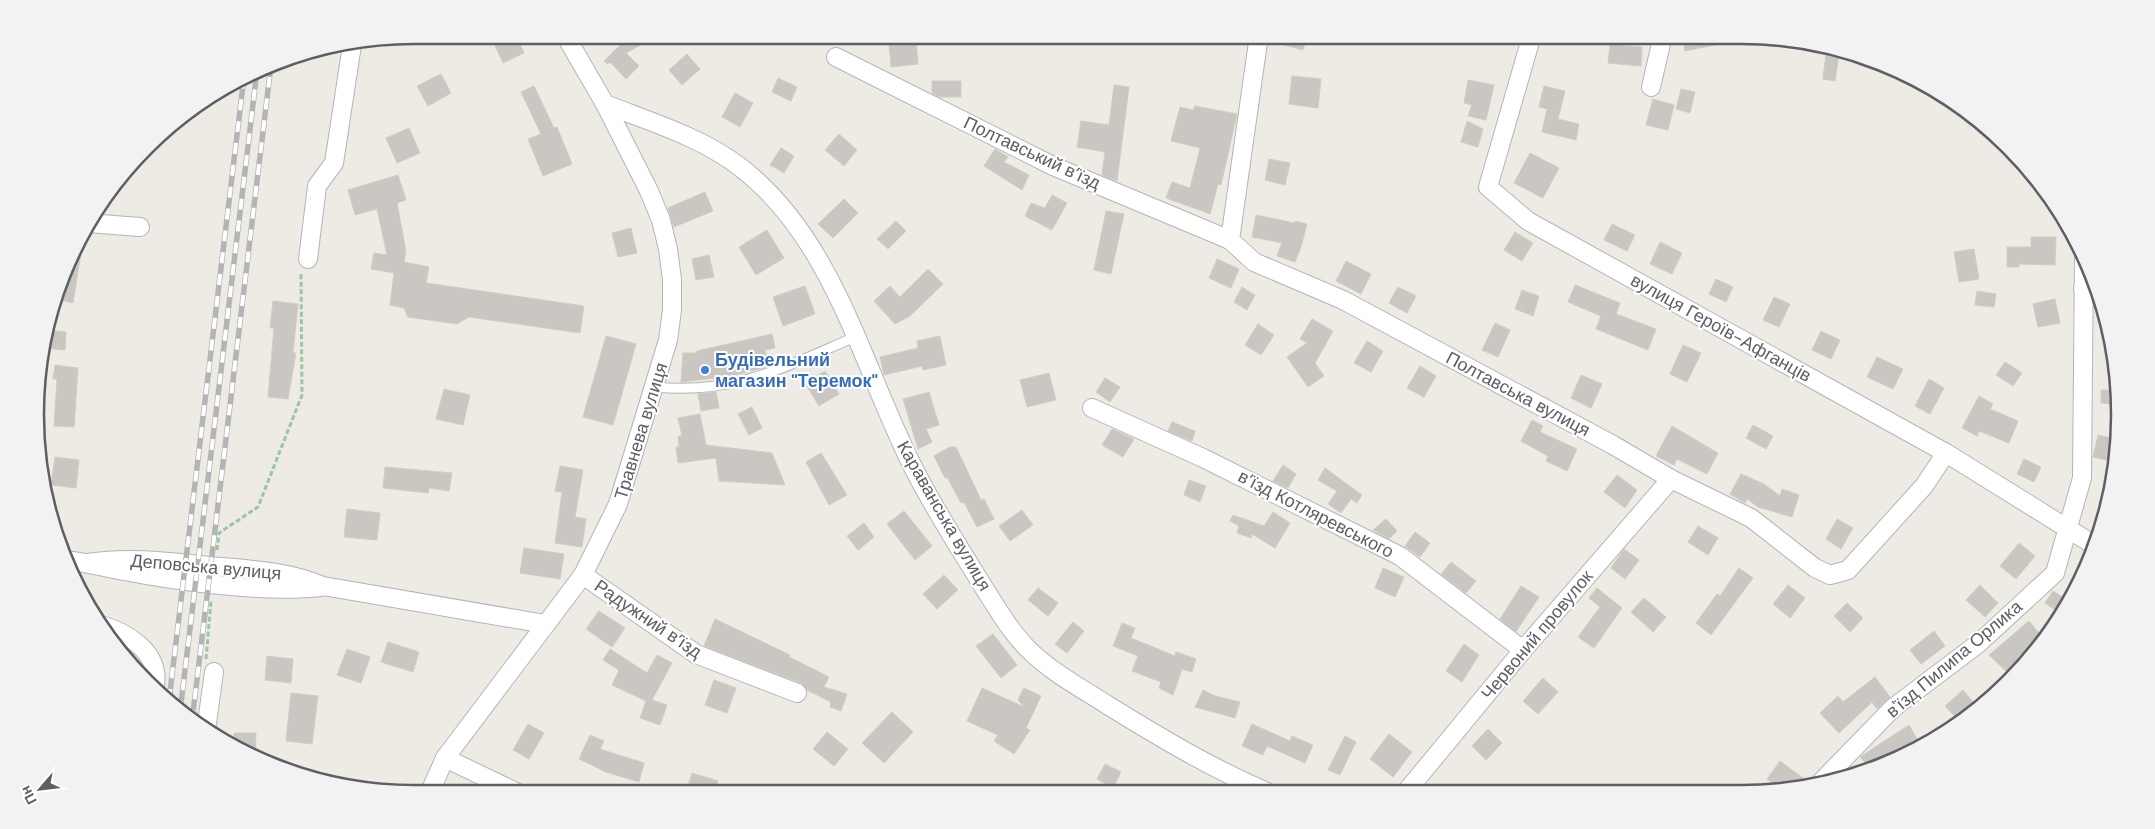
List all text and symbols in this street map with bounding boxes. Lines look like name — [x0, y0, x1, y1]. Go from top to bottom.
street label: Полтавський в’їзд — [960, 111, 1105, 195]
street label: вулиця Героїв-Афганців — [1626, 268, 1816, 388]
street label: Полтавська вулиця — [1442, 346, 1594, 442]
place label: Будівельний магазин "Теремок" — [715, 348, 878, 393]
street label: Травнева вулиця — [609, 360, 673, 502]
marker: Будівельний магазин "Теремок" — [699, 364, 711, 376]
street label: Караванська вулиця — [891, 437, 997, 595]
street label: в’їзд Котляревського — [1234, 464, 1398, 564]
street label: Деповська вулиця — [130, 548, 282, 586]
street label: Червоний провулок — [1476, 565, 1598, 705]
street label: Радужний в’їзд — [590, 574, 707, 664]
street label: в'їзд Пилипа Орлика — [1881, 594, 2028, 723]
north arrow — [15, 764, 65, 814]
text: Пн — [16, 783, 41, 808]

